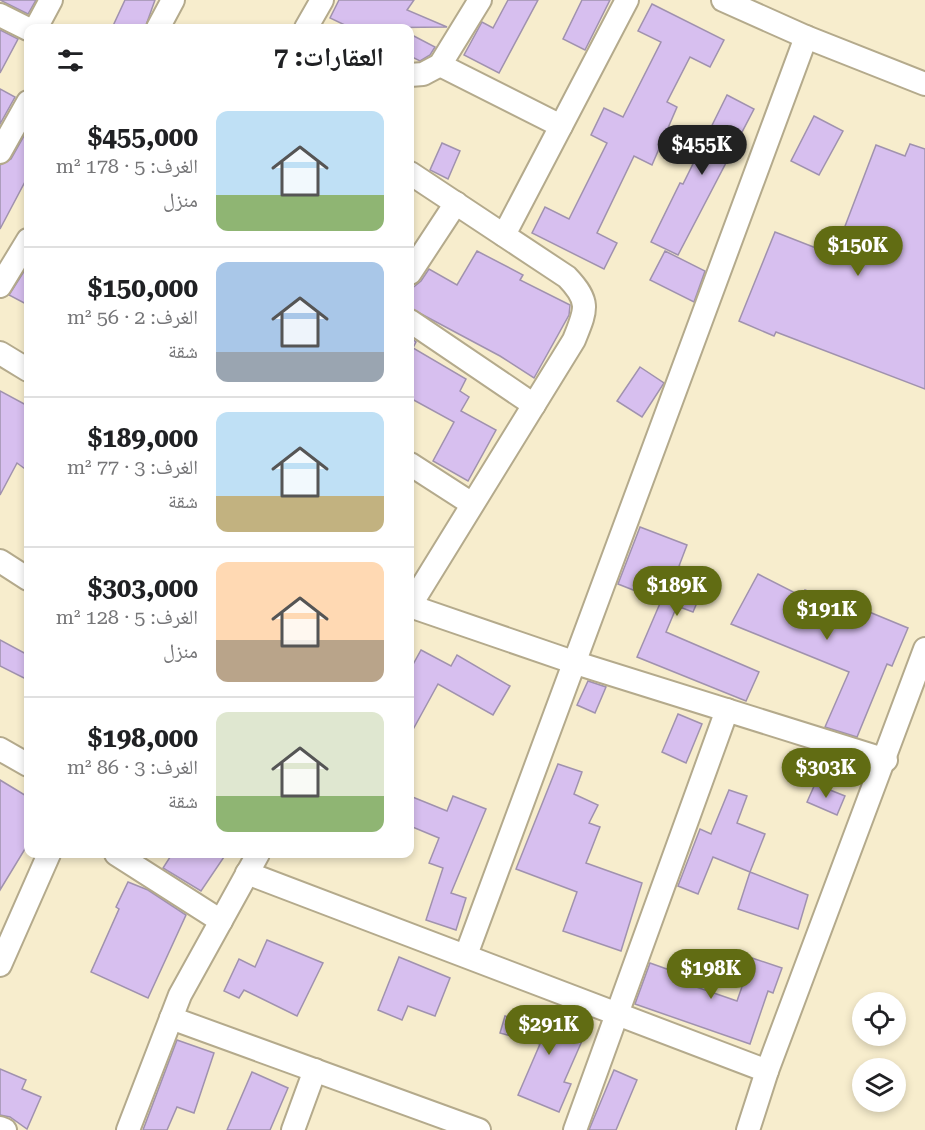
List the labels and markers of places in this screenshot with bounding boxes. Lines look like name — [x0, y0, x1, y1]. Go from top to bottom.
pin: $455K — [660, 125, 744, 176]
pin: $150K — [816, 226, 900, 277]
pin: $189K — [635, 566, 719, 617]
pin: $191K — [785, 590, 869, 641]
pin: $303K — [784, 748, 868, 799]
pin: $198K — [669, 949, 753, 1000]
pin: $291K — [507, 1005, 591, 1056]

